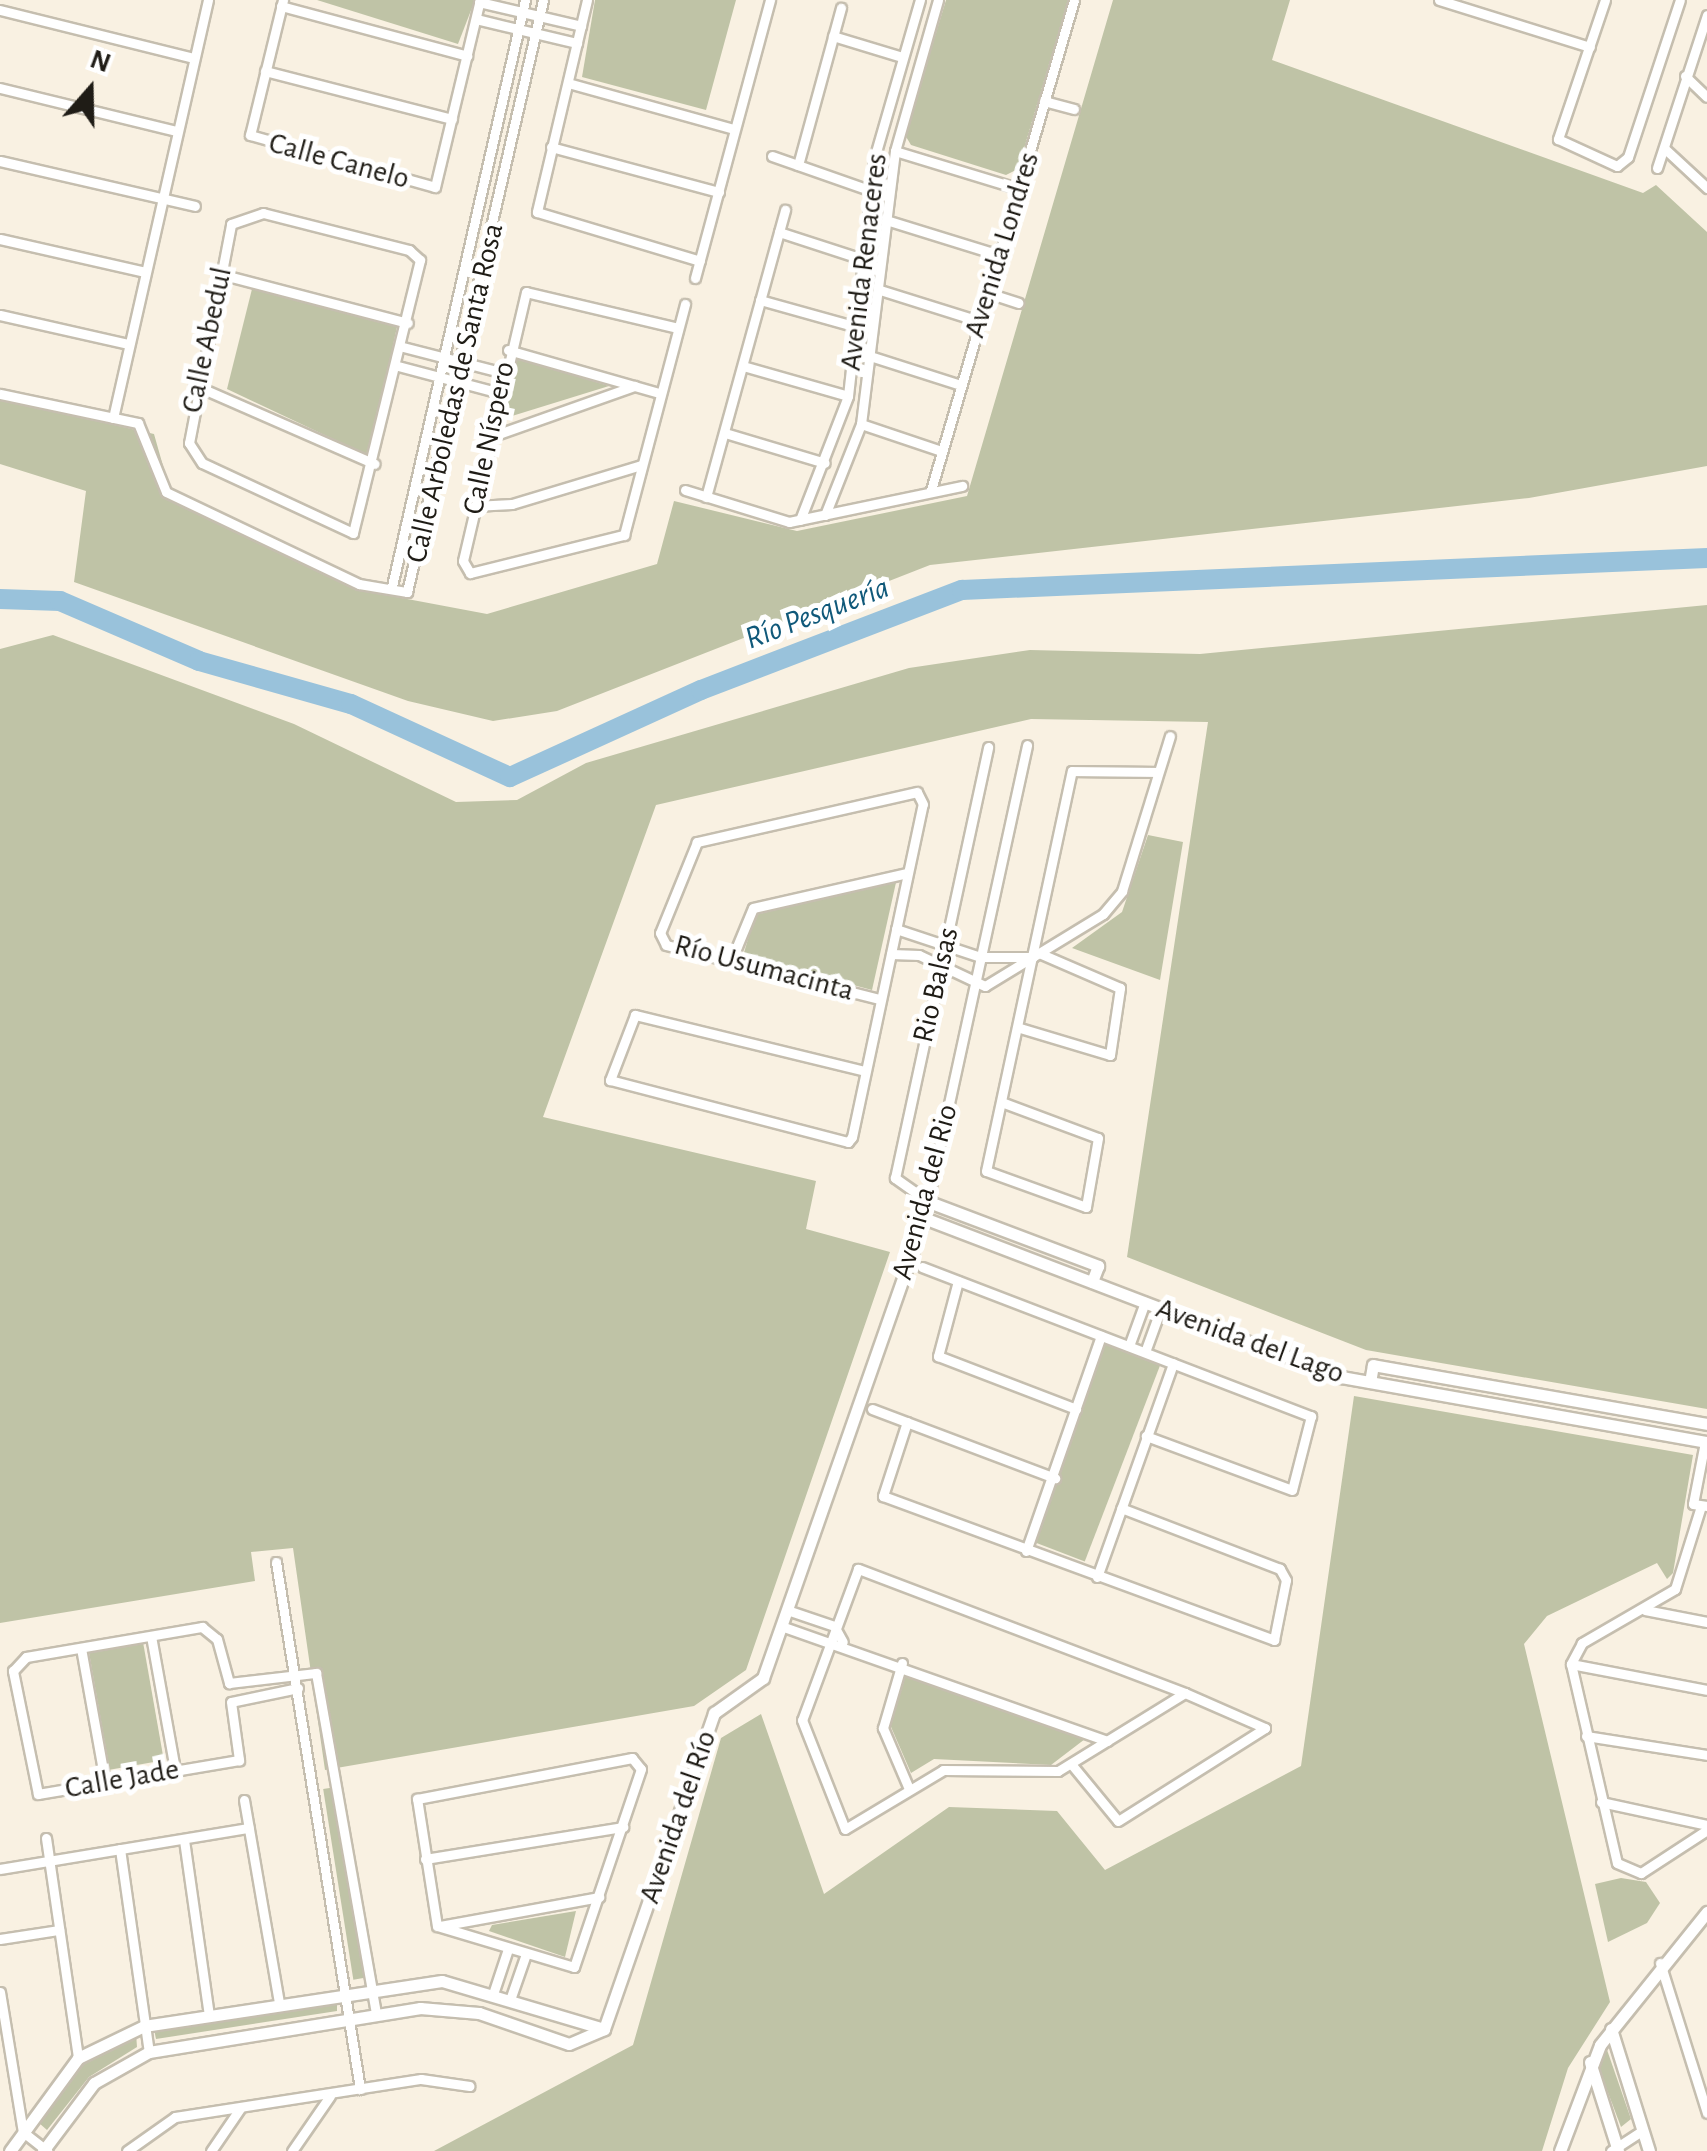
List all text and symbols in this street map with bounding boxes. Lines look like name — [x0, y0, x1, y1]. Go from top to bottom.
north arrow — [40, 40, 140, 140]
text: N — [86, 45, 114, 78]
street label: Calle Canelo — [265, 125, 413, 197]
street label: Avenida Londres — [957, 148, 1047, 342]
street label: Avenida Renaceres — [833, 151, 895, 373]
street label: Calle Arboledas de Santa Rosa — [398, 220, 512, 566]
street label: Calle Abedul — [174, 264, 240, 416]
street label: Calle Níspero — [455, 358, 523, 518]
water label: Río Pesquería — [740, 568, 894, 658]
street label: Rio Balsas — [905, 924, 967, 1046]
street label: Río Usumacinta — [670, 927, 858, 1009]
street label: Avenida del Rio — [884, 1100, 966, 1284]
street label: Avenida del Lago — [1151, 1290, 1349, 1392]
street label: Avenida del Río — [632, 1726, 724, 1908]
street label: Calle Jade — [62, 1751, 182, 1807]

